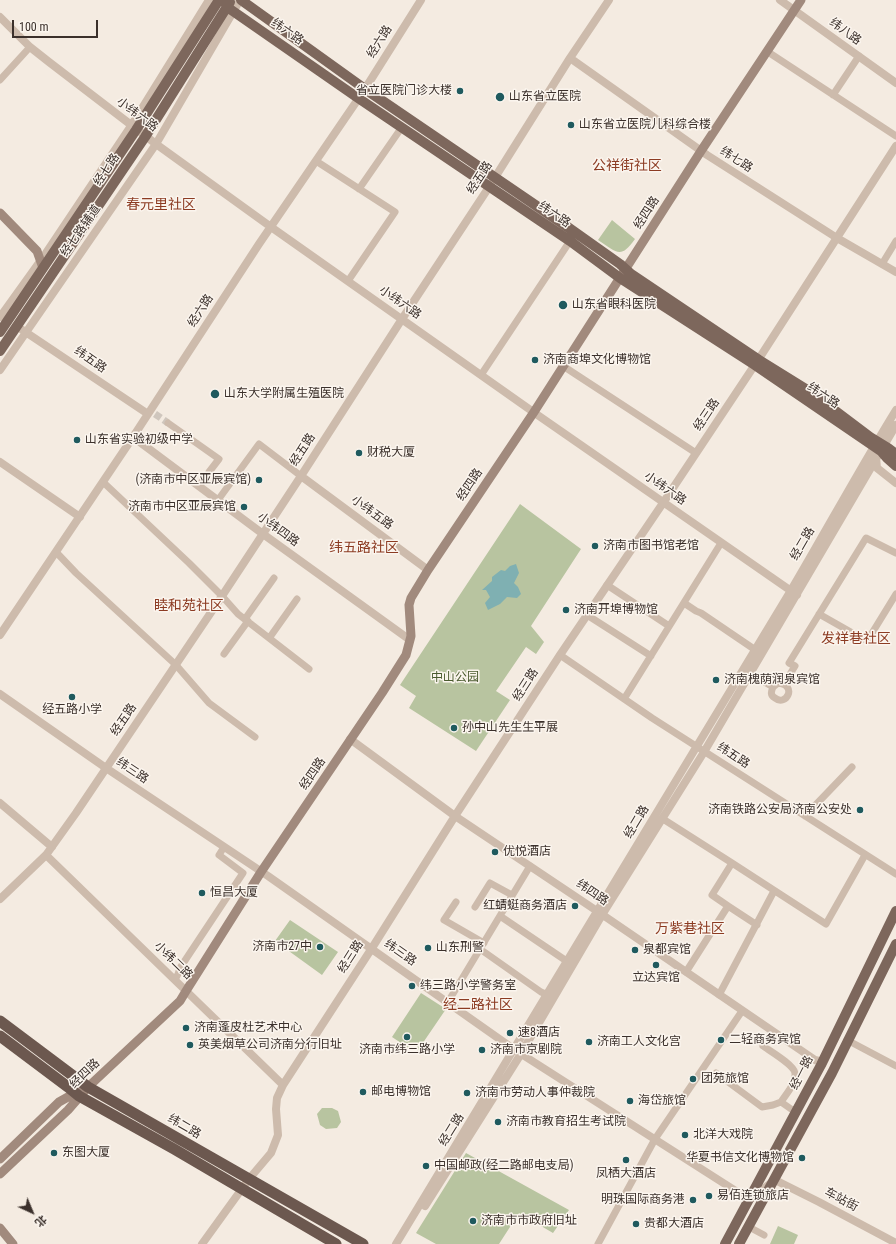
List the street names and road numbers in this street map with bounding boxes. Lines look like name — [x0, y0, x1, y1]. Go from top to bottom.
street label: 纬六路 — [268, 16, 306, 48]
street label: 纬八路 — [826, 16, 864, 48]
street label: 经六路 — [364, 23, 396, 61]
street label: 小纬六路 — [113, 95, 161, 135]
street label: 纬七路 — [717, 144, 755, 176]
street label: 经七路 — [91, 151, 123, 189]
street label: 经五路 — [464, 159, 496, 197]
street label: 经四路 — [631, 194, 663, 232]
street label: 纬六路 — [535, 199, 573, 231]
street label: 经七路辅道 — [58, 202, 104, 260]
street label: 小纬六路 — [376, 283, 424, 323]
street label: 经六路 — [185, 292, 217, 330]
street label: 纬五路 — [71, 344, 109, 376]
street label: 纬六路 — [804, 380, 842, 412]
street label: 经三路 — [691, 396, 723, 434]
street label: 经五路 — [287, 431, 319, 469]
street label: 经四路 — [454, 466, 486, 504]
street label: 小纬六路 — [641, 469, 689, 509]
street label: 小纬五路 — [348, 493, 396, 533]
street label: 小纬四路 — [254, 510, 302, 550]
street label: 经二路 — [788, 525, 818, 563]
street label: 经三路 — [510, 666, 542, 704]
street label: 经五路 — [108, 701, 140, 739]
street label: 纬五路 — [714, 740, 752, 772]
street label: 纬三路 — [113, 755, 151, 787]
street label: 经四路 — [297, 755, 329, 793]
street label: 经二路 — [622, 803, 652, 841]
street label: 纬四路 — [573, 877, 611, 909]
street label: 纬三路 — [381, 937, 419, 969]
street label: 经三路 — [335, 938, 367, 976]
street label: 小纬二路 — [151, 939, 195, 983]
street label: 经一路 — [787, 1054, 817, 1092]
street label: 经四路 — [67, 1056, 103, 1092]
street label: 经二路 — [436, 1111, 468, 1149]
street label: 纬二路 — [165, 1112, 203, 1142]
street label: 车站街 — [822, 1185, 860, 1215]

